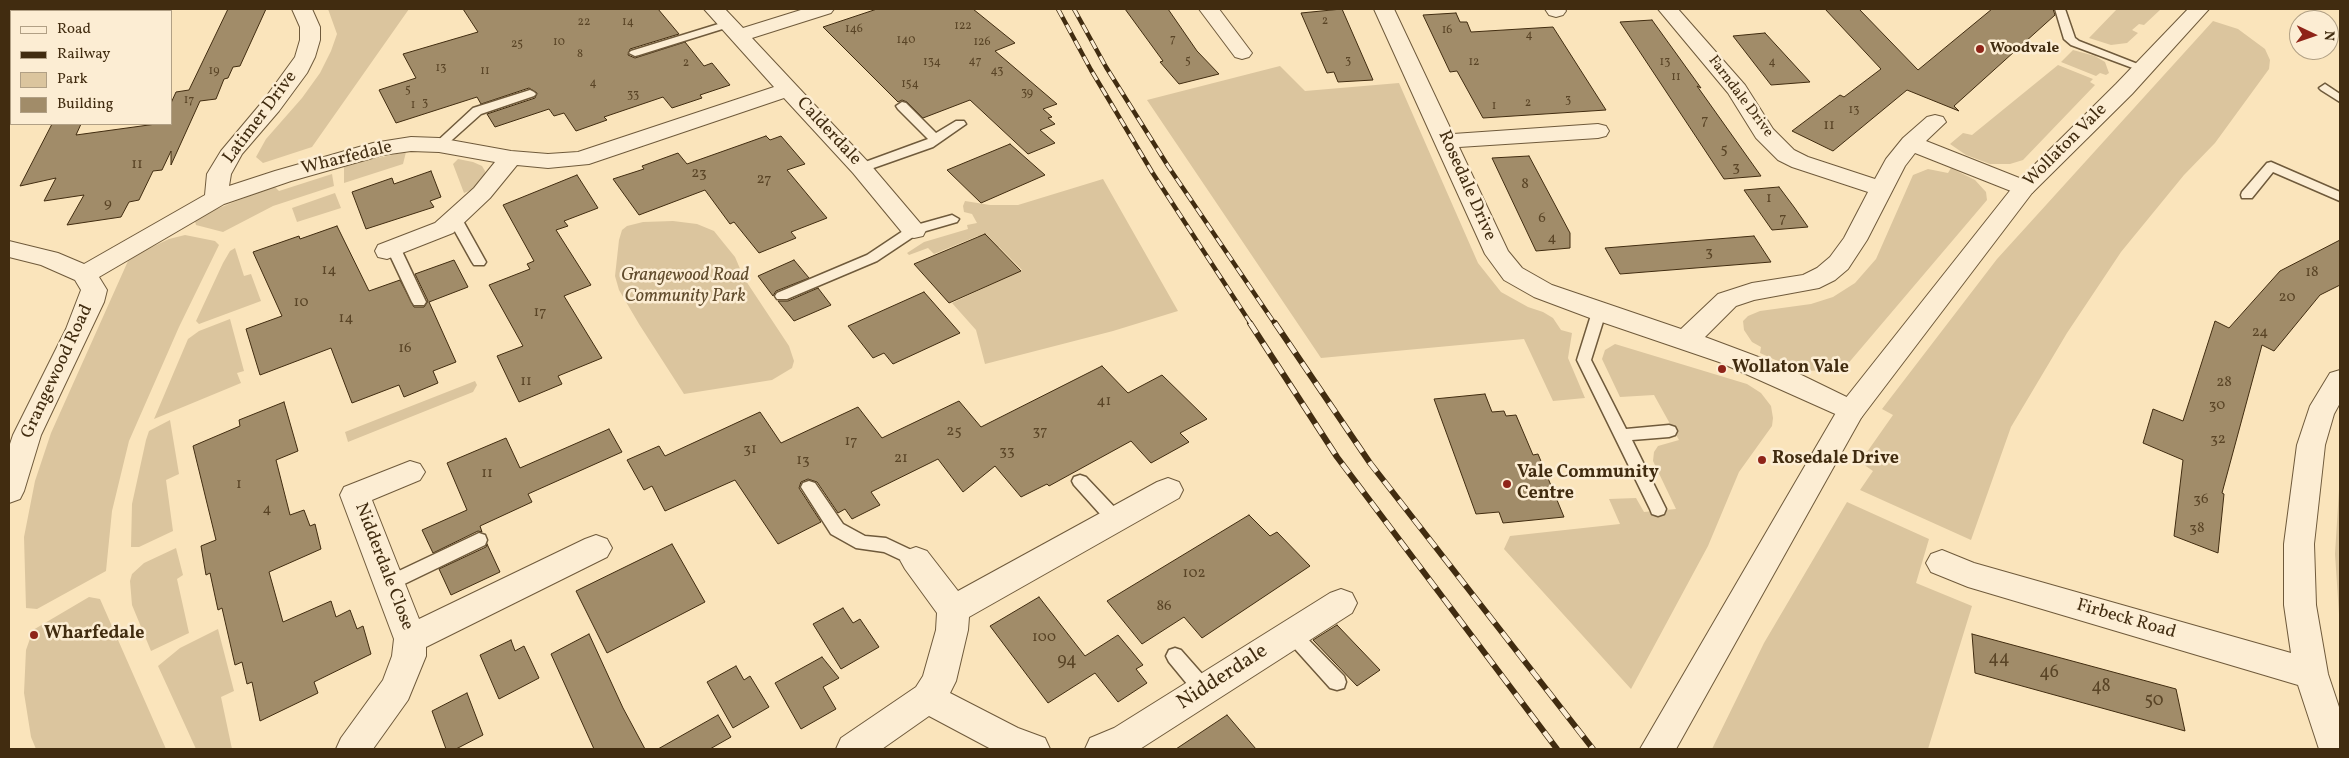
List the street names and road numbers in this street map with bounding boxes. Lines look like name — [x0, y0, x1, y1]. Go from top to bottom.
street label: Farndale Drive — [1703, 53, 1777, 141]
street label: Latimer Drive — [219, 68, 303, 168]
street label: Calderdale — [791, 93, 865, 171]
street label: Wollaton Vale — [2020, 100, 2112, 192]
street label: Rosedale Drive — [1432, 128, 1500, 244]
street label: Wharfedale — [299, 137, 395, 181]
street label: Grangewood Road — [18, 302, 98, 442]
street label: Nidderdale Close — [349, 500, 417, 634]
street label: Firbeck Road — [2074, 595, 2178, 645]
street label: Nidderdale — [1173, 639, 1273, 717]

